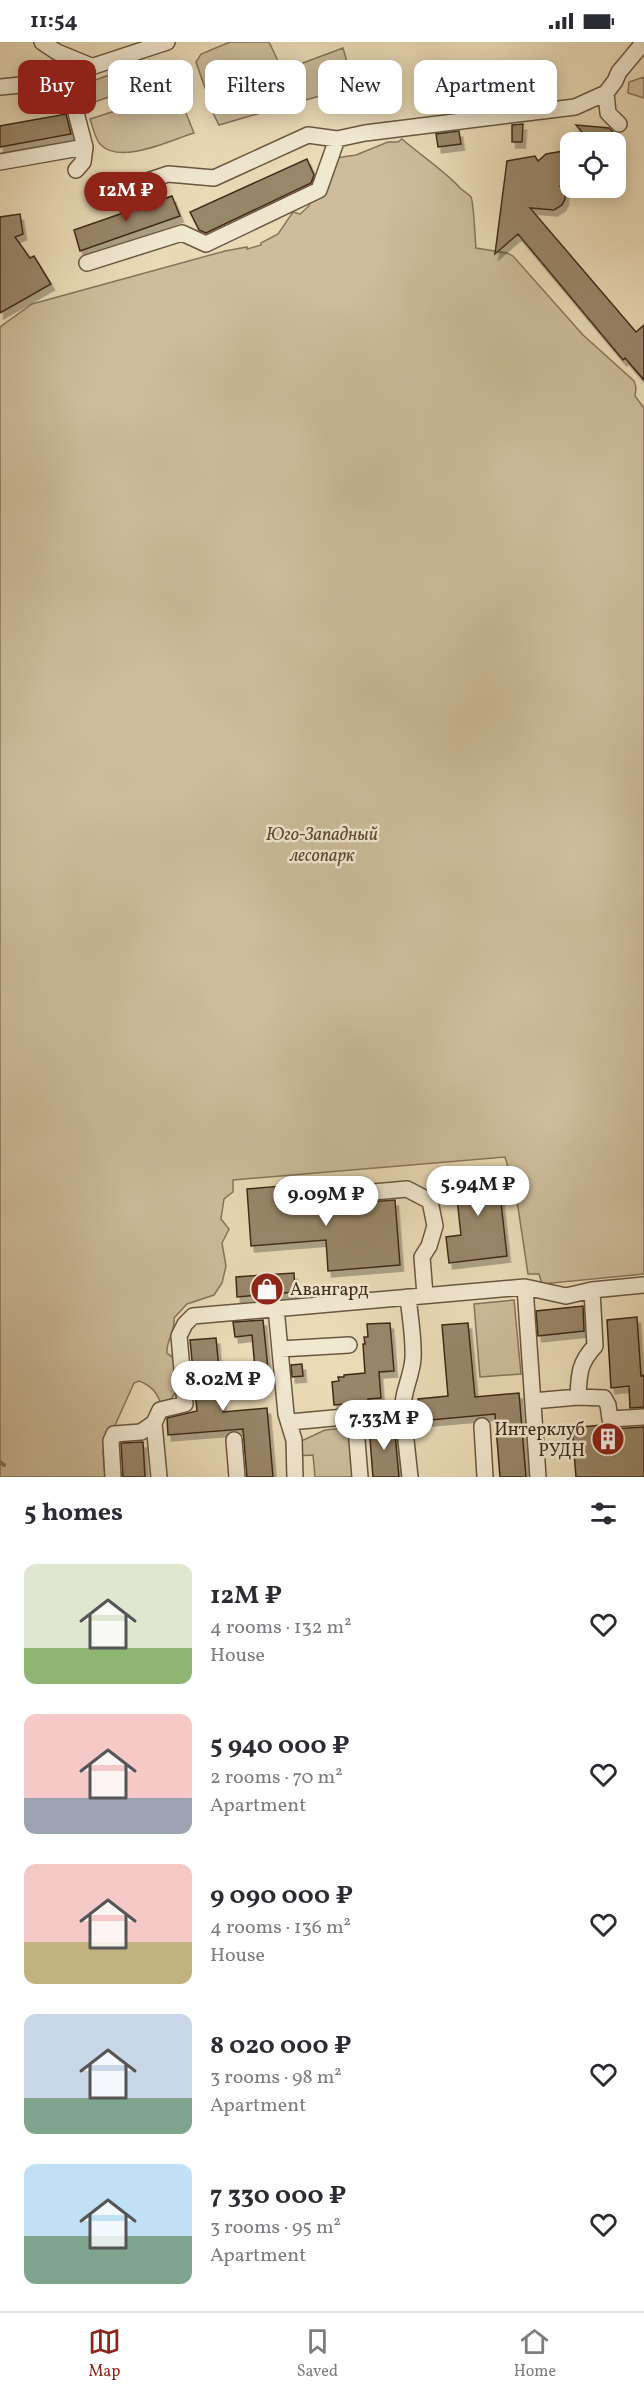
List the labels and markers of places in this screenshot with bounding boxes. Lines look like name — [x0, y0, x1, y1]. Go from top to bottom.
pin: 12M ₽ — [84, 172, 168, 223]
pin: 5.94M ₽ — [423, 1166, 533, 1217]
pin: 9.09M ₽ — [271, 1176, 381, 1227]
shop icon: Авангард — [249, 1271, 285, 1307]
place label: Авангард — [290, 1278, 369, 1303]
pin: 8.02M ₽ — [168, 1361, 278, 1412]
pin: 7.33M ₽ — [329, 1400, 439, 1451]
place label: Интерклуб РУДН — [494, 1418, 585, 1464]
building icon: Интерклуб РУДН — [590, 1421, 626, 1457]

